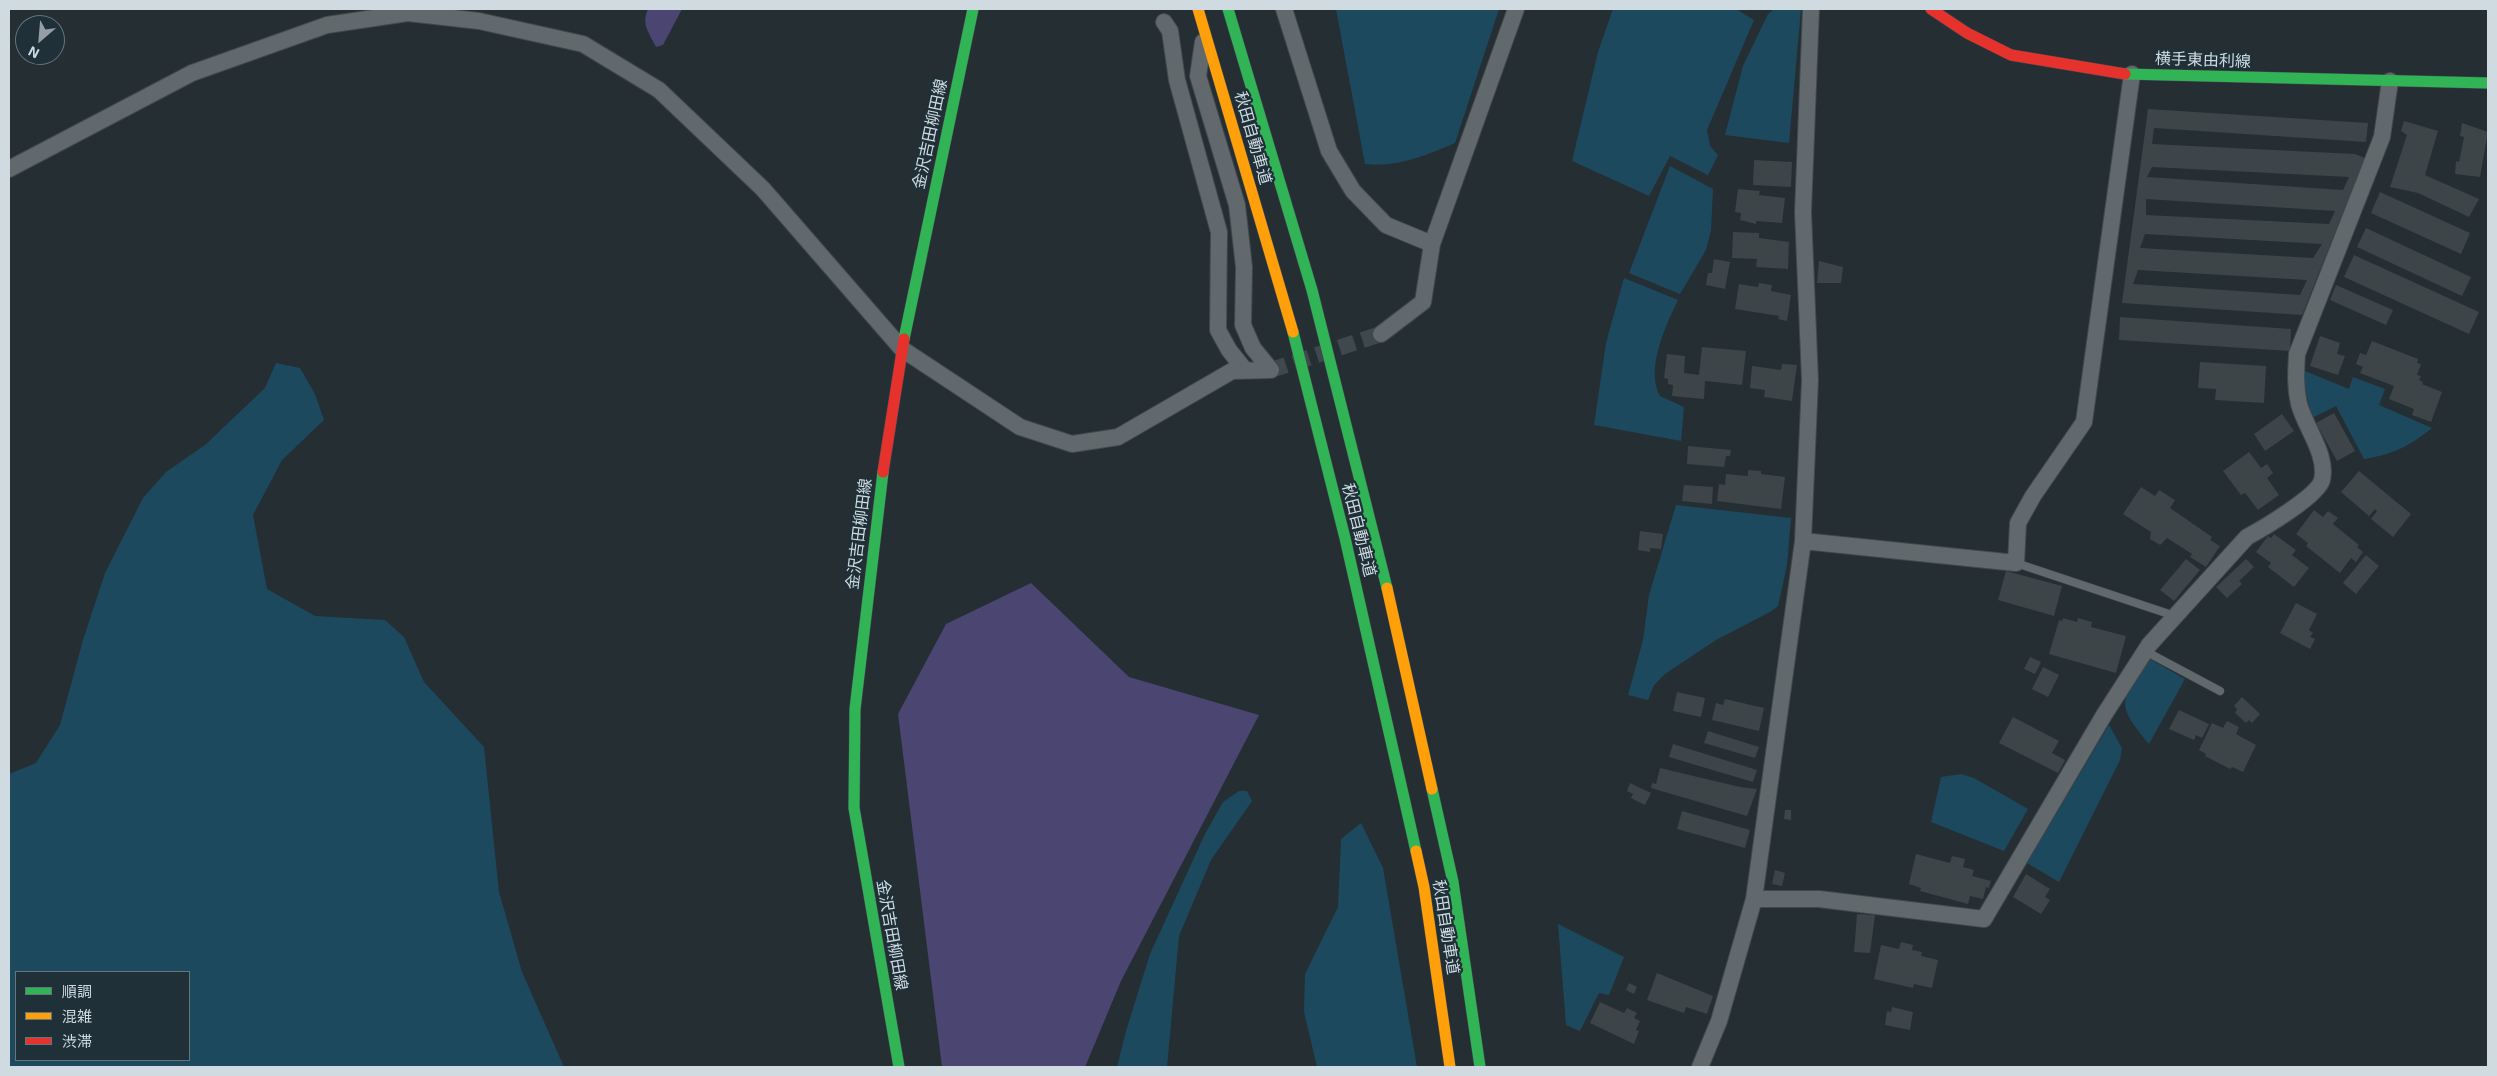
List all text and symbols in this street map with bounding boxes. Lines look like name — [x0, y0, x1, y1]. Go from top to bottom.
north arrow — [15, 15, 65, 65]
text: N — [25, 43, 42, 63]
street label: 横手東由利線 — [2155, 49, 2251, 71]
street label: 金沢吉田柳田線 — [909, 77, 951, 191]
street label: 秋田自動車道 — [1231, 89, 1275, 187]
street label: 金沢吉田柳田線 — [843, 477, 875, 591]
street label: 秋田自動車道 — [1338, 481, 1380, 579]
street label: 金沢吉田柳田線 — [873, 878, 911, 992]
street label: 秋田自動車道 — [1429, 878, 1463, 976]
legend — [15, 971, 190, 1061]
text: 順調 — [62, 982, 92, 1000]
text: 混雑 — [62, 1007, 92, 1025]
text: 渋滞 — [62, 1032, 92, 1050]

